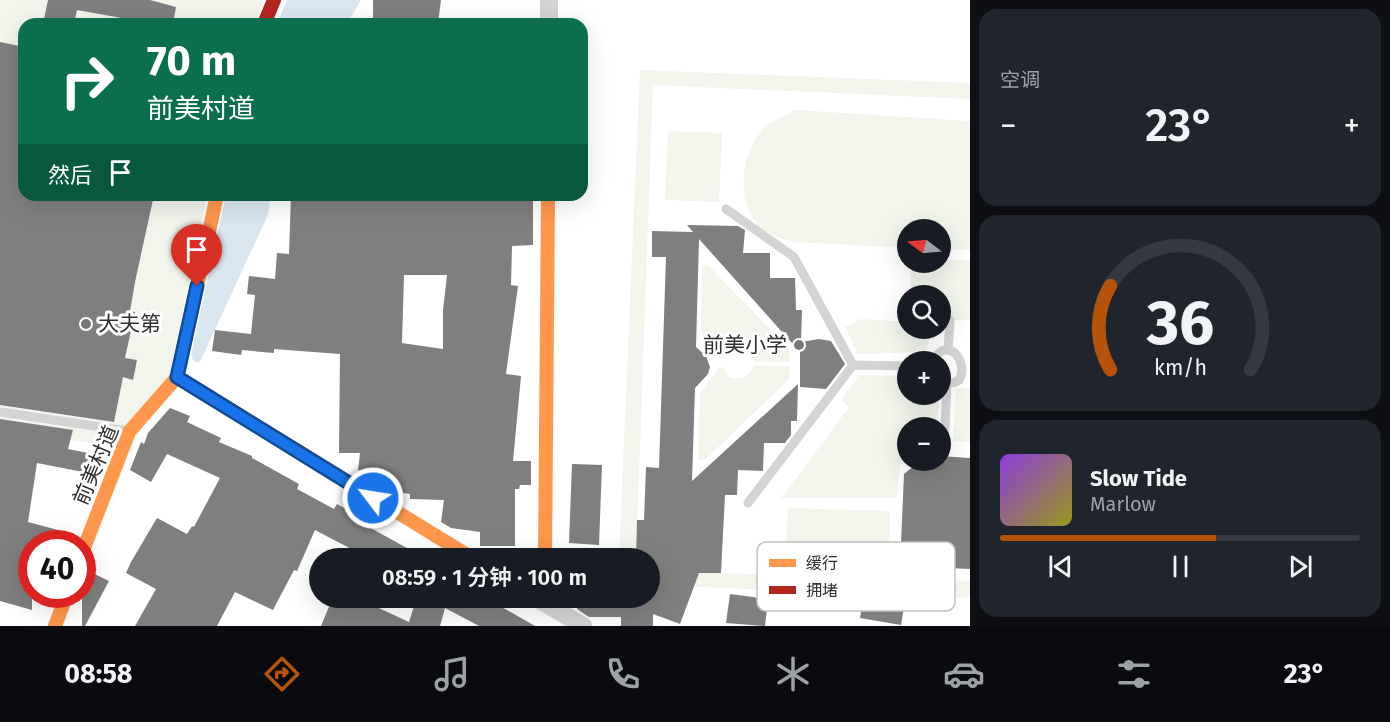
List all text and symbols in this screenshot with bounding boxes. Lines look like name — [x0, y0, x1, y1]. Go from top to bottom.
text: 70 m — [147, 36, 236, 86]
icon: right — [48, 42, 126, 120]
text: 空调 — [1000, 68, 1040, 92]
text: 前美村道 — [147, 93, 255, 125]
text: 23° — [1145, 99, 1215, 153]
text: − — [1000, 106, 1017, 146]
text: + — [1344, 106, 1360, 146]
icon: arrive — [104, 156, 137, 189]
text: 然后 — [48, 162, 92, 189]
north arrow — [897, 219, 951, 273]
map controls — [897, 219, 951, 471]
pin — [171, 224, 222, 286]
icon: arrive — [180, 233, 213, 266]
button: search — [897, 285, 951, 339]
text: 36 — [1145, 286, 1214, 361]
place label: 大夫第 — [98, 311, 161, 337]
marker: 大夫第 — [79, 317, 93, 331]
place label: 前美小学 — [703, 332, 787, 358]
marker: 前美小学 — [792, 338, 806, 352]
button: + — [897, 351, 951, 405]
text: km/h — [1153, 355, 1207, 381]
button: − — [897, 417, 951, 471]
street label: 前美村道 — [68, 421, 124, 509]
text: Slow Tide — [1090, 465, 1187, 492]
position arrow — [341, 466, 405, 530]
text: Marlow — [1090, 492, 1156, 516]
speed limit sign: 40 — [18, 530, 96, 608]
legend — [757, 542, 955, 611]
icon: previous — [1044, 550, 1077, 583]
icon: pause — [1164, 550, 1197, 583]
icon: next — [1284, 550, 1317, 583]
text: 缓行 — [806, 554, 838, 573]
text: 08:59 · 1 分钟 · 100 m — [382, 564, 587, 591]
text: 拥堵 — [806, 581, 838, 600]
icon: directions — [261, 653, 303, 695]
icon: music — [431, 653, 473, 695]
icon: phone — [602, 653, 644, 695]
icon: climate — [772, 653, 814, 695]
icon: car — [943, 653, 985, 695]
icon: filters — [1113, 653, 1155, 695]
text: 08:58 — [64, 658, 133, 690]
text: 23° — [1284, 658, 1326, 690]

